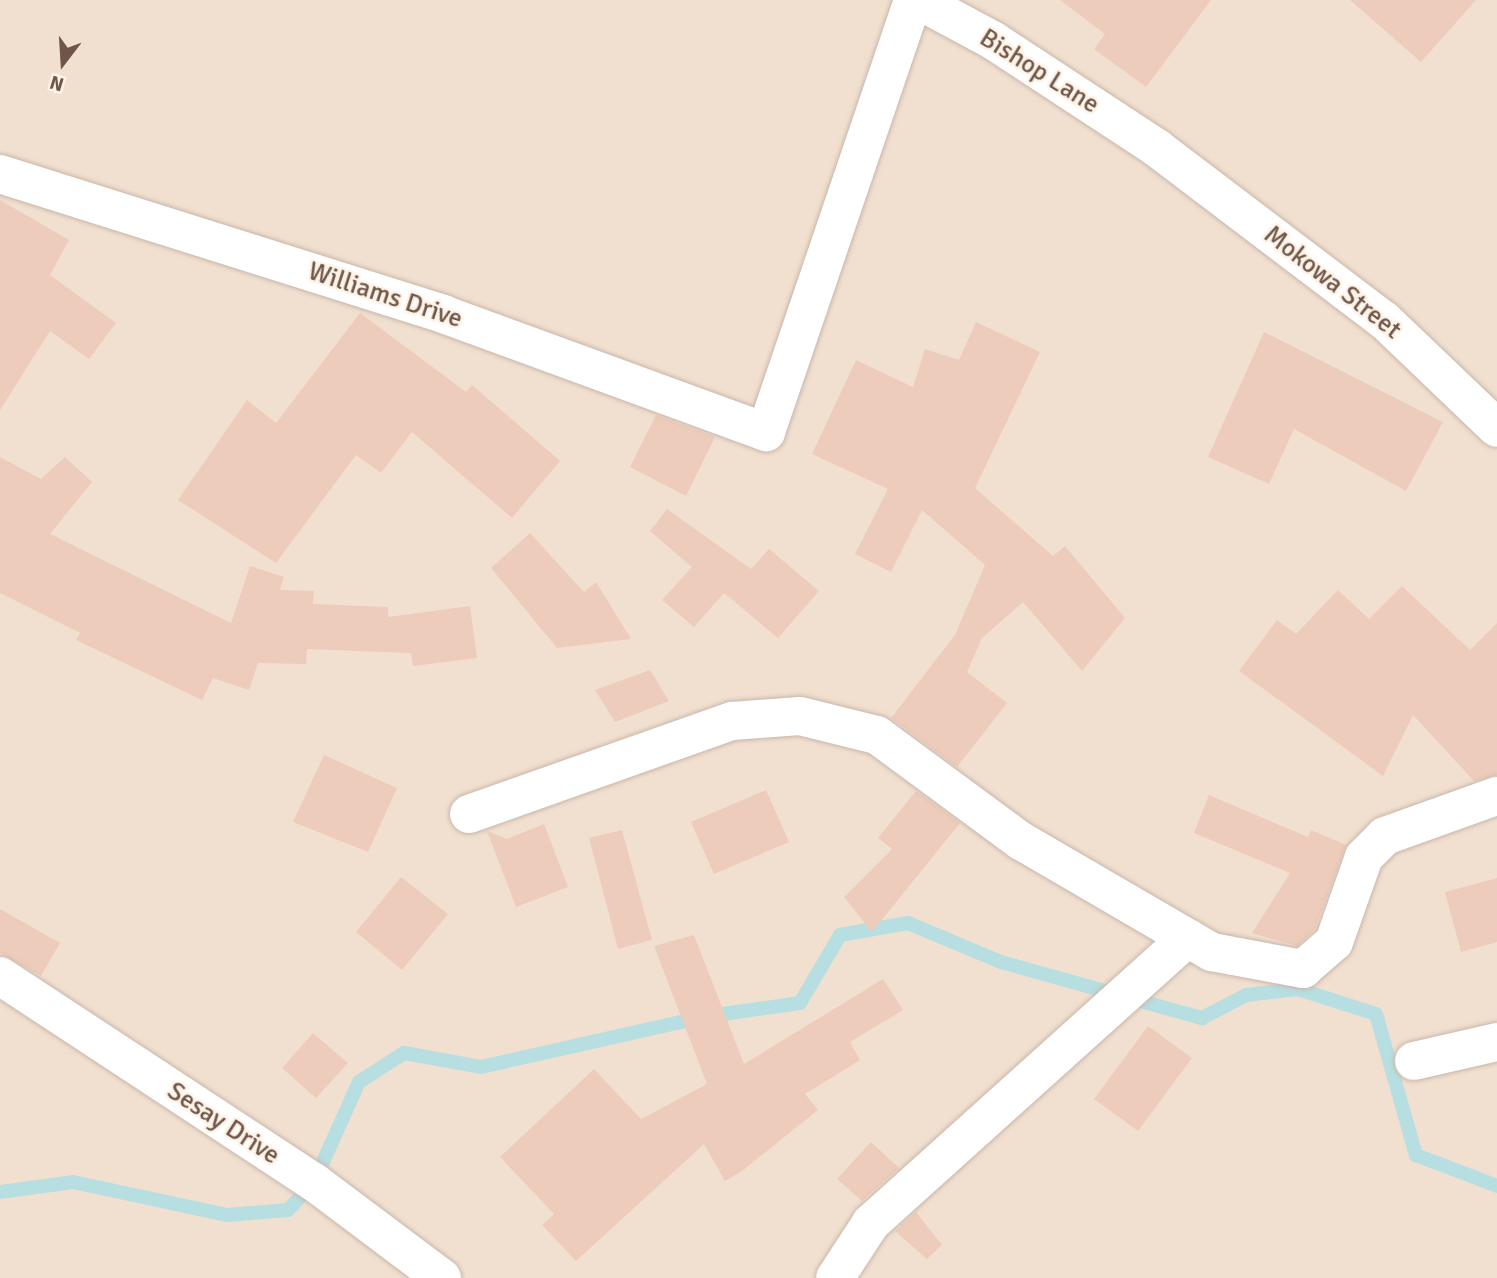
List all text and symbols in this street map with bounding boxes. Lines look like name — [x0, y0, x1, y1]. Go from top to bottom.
street label: Bishop Lane — [973, 23, 1105, 121]
north arrow — [28, 28, 98, 98]
text: N — [47, 70, 67, 96]
street label: Mokowa Street — [1257, 220, 1407, 346]
street label: Williams Drive — [304, 256, 466, 336]
street label: Sesay Drive — [161, 1076, 285, 1172]

